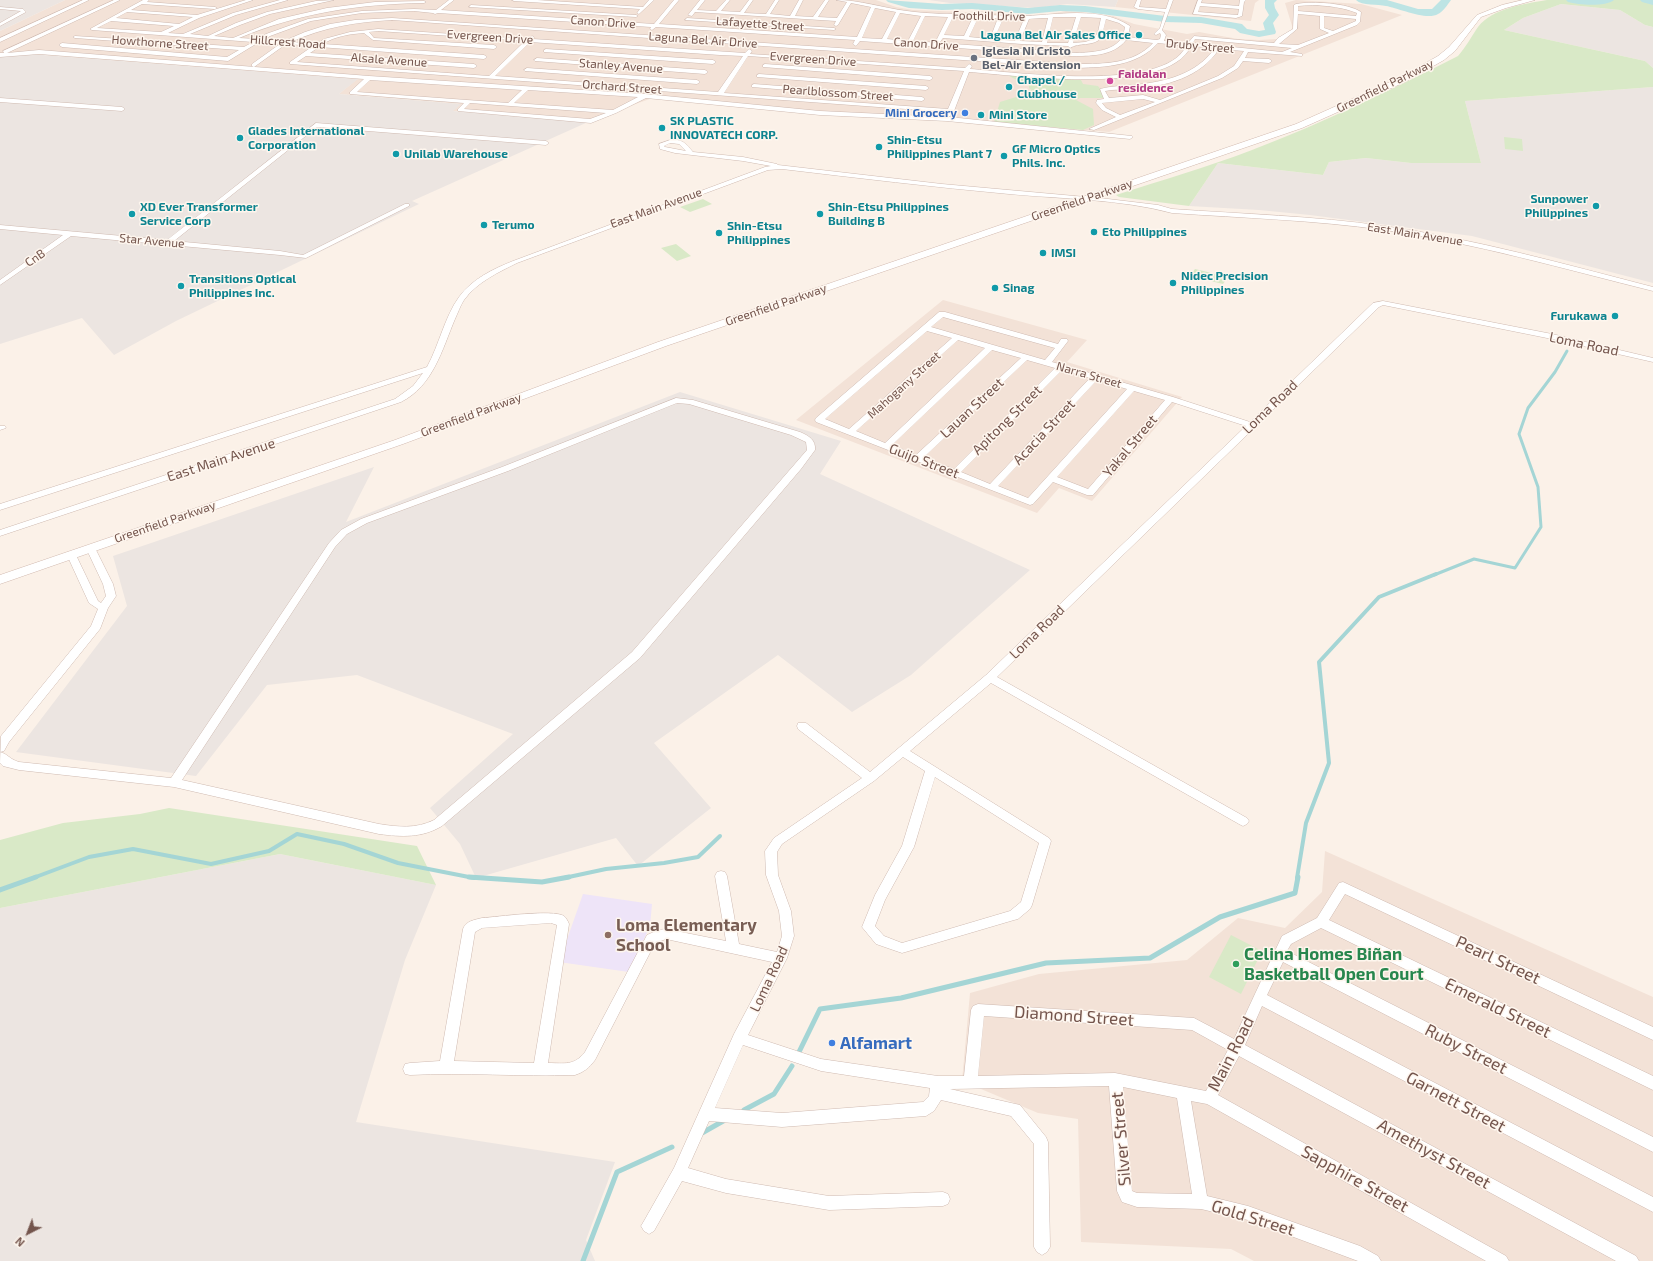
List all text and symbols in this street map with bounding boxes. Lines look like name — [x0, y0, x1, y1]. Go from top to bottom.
street label: Foothill Drive — [953, 8, 1025, 24]
street label: Canon Drive — [570, 13, 636, 31]
street label: Lafayette Street — [715, 14, 805, 34]
street label: Evergreen Drive — [446, 27, 534, 47]
place label: Laguna Bel Air Sales Office — [980, 28, 1131, 42]
street label: Laguna Bel Air Drive — [648, 29, 758, 51]
marker: Laguna Bel Air Sales Office — [1134, 30, 1144, 40]
street label: Howthorne Street — [111, 32, 209, 54]
street label: Hillcrest Road — [250, 32, 326, 52]
street label: Canon Drive — [893, 35, 959, 53]
street label: Druby Street — [1165, 36, 1235, 56]
place label: Iglesia Ni Cristo Bel-Air Extension — [982, 44, 1081, 72]
street label: Evergreen Drive — [769, 49, 857, 69]
street label: Alsale Avenue — [350, 50, 428, 70]
marker: Iglesia Ni Cristo Bel-Air Extension — [969, 53, 979, 63]
street label: Stanley Avenue — [579, 56, 663, 76]
street label: Greenfield Parkway — [1334, 56, 1436, 116]
place label: Faidalan residence — [1118, 67, 1173, 95]
place label: Chapel / Clubhouse — [1017, 73, 1077, 101]
marker: Faidalan residence — [1105, 76, 1115, 86]
street label: Orchard Street — [582, 77, 662, 97]
street label: Pearlblossom Street — [782, 82, 894, 104]
marker: Chapel / Clubhouse — [1004, 82, 1014, 92]
place label: Mini Grocery — [885, 106, 957, 120]
marker: Mini Grocery — [960, 108, 970, 118]
place label: Mini Store — [989, 108, 1047, 122]
marker: Mini Store — [976, 110, 986, 120]
place label: SK PLASTIC INNOVATECH CORP. — [670, 114, 778, 142]
marker: SK PLASTIC INNOVATECH CORP. — [657, 123, 667, 133]
place label: Glades International Corporation — [248, 124, 364, 152]
marker: Glades International Corporation — [235, 133, 245, 143]
place label: Shin-Etsu Philippines Plant 7 — [887, 133, 992, 161]
marker: Shin-Etsu Philippines Plant 7 — [874, 142, 884, 152]
place label: GF Micro Optics Phils. Inc. — [1012, 142, 1100, 170]
place label: Unilab Warehouse — [404, 147, 508, 161]
marker: Unilab Warehouse — [391, 149, 401, 159]
marker: GF Micro Optics Phils. Inc. — [999, 151, 1009, 161]
street label: Greenfield Parkway — [1029, 176, 1135, 224]
street label: East Main Avenue — [608, 185, 704, 231]
place label: Sunpower Philippines — [1525, 192, 1588, 220]
place label: XD Ever Transformer Service Corp — [140, 200, 258, 228]
place label: Shin-Etsu Philippines Building B — [828, 200, 949, 228]
marker: Sunpower Philippines — [1591, 201, 1601, 211]
marker: XD Ever Transformer Service Corp — [127, 209, 137, 219]
marker: Shin-Etsu Philippines Building B — [815, 209, 825, 219]
place label: Terumo — [492, 218, 535, 232]
place label: Shin-Etsu Philippines — [727, 219, 790, 247]
street label: East Main Avenue — [1366, 219, 1464, 249]
marker: Terumo — [479, 220, 489, 230]
place label: Eto Philippines — [1102, 225, 1187, 239]
marker: Eto Philippines — [1089, 227, 1099, 237]
marker: Shin-Etsu Philippines — [714, 228, 724, 238]
street label: Star Avenue — [119, 231, 185, 251]
street label: CnB — [22, 246, 48, 270]
place label: IMSI — [1051, 246, 1076, 260]
marker: IMSI — [1038, 248, 1048, 258]
place label: Nidec Precision Philippines — [1181, 269, 1268, 297]
place label: Transitions Optical Philippines Inc. — [189, 272, 296, 300]
marker: Nidec Precision Philippines — [1168, 278, 1178, 288]
marker: Transitions Optical Philippines Inc. — [176, 281, 186, 291]
street label: Greenfield Parkway — [723, 281, 829, 329]
place label: Sinag — [1003, 281, 1034, 295]
marker: Sinag — [990, 283, 1000, 293]
place label: Furukawa — [1551, 309, 1607, 323]
marker: Furukawa — [1610, 311, 1620, 321]
street label: Loma Road — [1548, 328, 1620, 360]
street label: Mahogany Street — [864, 348, 944, 422]
street label: Narra Street — [1055, 359, 1123, 391]
street label: Lauan Street — [937, 374, 1007, 442]
street label: Loma Road — [1239, 376, 1301, 438]
street label: Apitong Street — [969, 382, 1045, 458]
street label: Greenfield Parkway — [419, 390, 523, 440]
street label: Acacia Street — [1009, 396, 1079, 468]
street label: Yakal Street — [1099, 412, 1161, 480]
street label: East Main Avenue — [165, 435, 277, 485]
street label: Guijo Street — [887, 440, 961, 482]
street label: Greenfield Parkway — [112, 498, 218, 546]
street label: Loma Road — [1006, 601, 1068, 663]
place label: Loma Elementary School — [616, 915, 757, 955]
marker: Loma Elementary School — [603, 930, 613, 940]
street label: Pearl Street — [1452, 931, 1544, 989]
street label: Loma Road — [747, 944, 791, 1014]
place label: Celina Homes Biñan Basketball Open Court — [1244, 944, 1424, 984]
marker: Celina Homes Biñan Basketball Open Court — [1231, 959, 1241, 969]
street label: Emerald Street — [1442, 974, 1554, 1042]
street label: Diamond Street — [1013, 1002, 1135, 1030]
street label: Main Road — [1203, 1013, 1259, 1095]
street label: Ruby Street — [1421, 1020, 1511, 1078]
place label: Alfamart — [840, 1033, 912, 1053]
marker: Alfamart — [827, 1038, 837, 1048]
street label: Garnett Street — [1403, 1067, 1509, 1137]
street label: Silver Street — [1107, 1091, 1135, 1187]
street label: Amethyst Street — [1374, 1115, 1494, 1193]
street label: Sapphire Street — [1298, 1141, 1412, 1217]
street label: Gold Street — [1209, 1196, 1297, 1240]
north arrow — [8, 1213, 48, 1253]
text: N — [12, 1235, 27, 1250]

